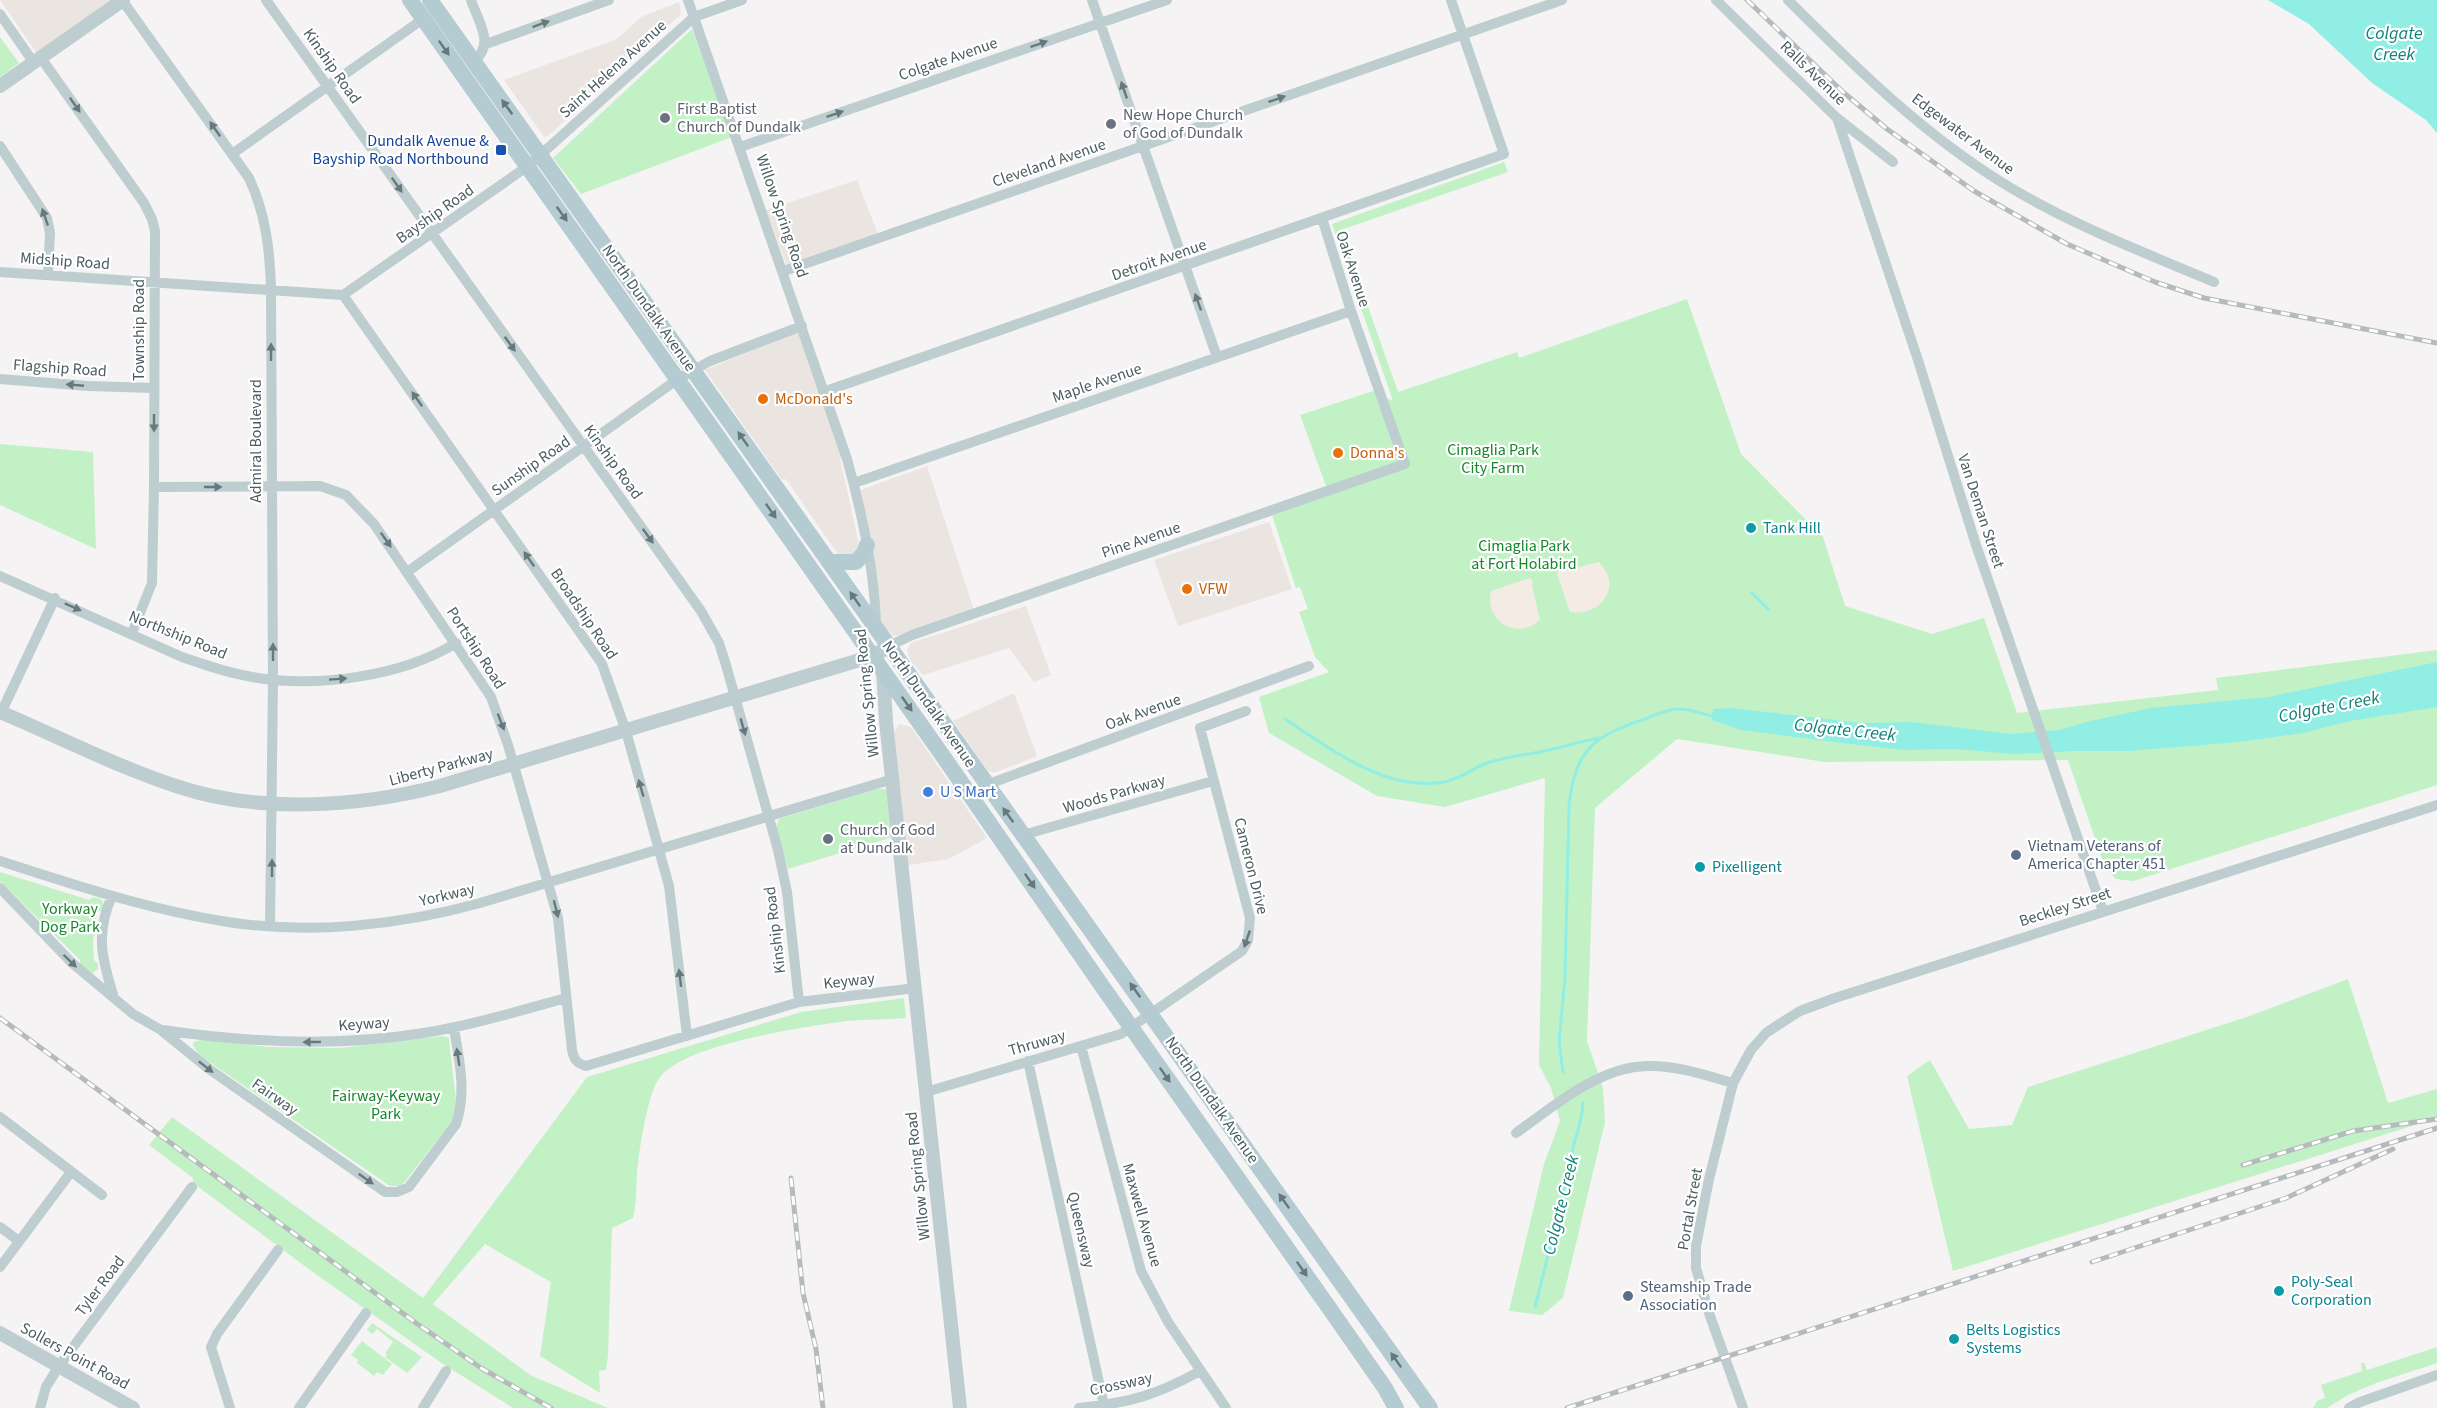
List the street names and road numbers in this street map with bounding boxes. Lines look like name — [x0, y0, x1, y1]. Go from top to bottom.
street label: Saint Helena Avenue — [555, 15, 672, 123]
street label: Kinship Road — [298, 24, 366, 108]
street label: Colgate Avenue — [896, 32, 1000, 86]
street label: Ralls Avenue — [1775, 36, 1851, 110]
street label: Edgewater Avenue — [1907, 88, 2019, 180]
street label: Cleveland Avenue — [989, 133, 1109, 193]
street label: Willow Spring Road — [751, 151, 813, 281]
street label: Bayship Road — [392, 179, 478, 249]
street label: Oak Avenue — [1330, 228, 1376, 310]
street label: Detroit Avenue — [1109, 233, 1209, 287]
street label: North Dundalk Avenue — [597, 240, 701, 376]
street label: Midship Road — [19, 247, 111, 275]
street label: Township Road — [128, 279, 150, 381]
street label: Flagship Road — [12, 354, 108, 382]
street label: Maple Avenue — [1049, 357, 1145, 409]
street label: Admiral Boulevard — [245, 379, 267, 503]
street label: Kinship Road — [578, 420, 648, 504]
street label: Sunship Road — [487, 431, 575, 501]
street label: Van Deman Street — [1952, 451, 2010, 572]
street label: Pine Avenue — [1099, 516, 1183, 564]
street label: Broadship Road — [545, 564, 623, 664]
street label: Portship Road — [441, 603, 511, 693]
street label: Northship Road — [125, 605, 231, 665]
street label: Willow Spring Road — [849, 628, 885, 758]
street label: North Dundalk Avenue — [877, 636, 981, 772]
street label: Oak Avenue — [1102, 688, 1184, 736]
street label: Liberty Parkway — [387, 742, 496, 791]
street label: Woods Parkway — [1060, 769, 1168, 819]
street label: Cameron Drive — [1228, 815, 1274, 917]
street label: Yorkway — [416, 878, 477, 912]
street label: Beckley Street — [2016, 882, 2114, 932]
street label: Kinship Road — [759, 885, 791, 975]
street label: Keyway — [822, 967, 876, 995]
street label: Keyway — [338, 1011, 391, 1037]
street label: Thruway — [1006, 1024, 1069, 1062]
street label: North Dundalk Avenue — [1160, 1032, 1264, 1168]
street label: Fairway — [247, 1073, 303, 1121]
street label: Willow Spring Road — [900, 1111, 936, 1241]
street label: Maxwell Avenue — [1117, 1161, 1167, 1269]
street label: Portal Street — [1672, 1165, 1708, 1252]
street label: Queensway — [1062, 1190, 1101, 1271]
street label: Tyler Road — [70, 1251, 130, 1321]
street label: Sollers Point Road — [16, 1317, 134, 1395]
street label: Crossway — [1088, 1367, 1155, 1401]

